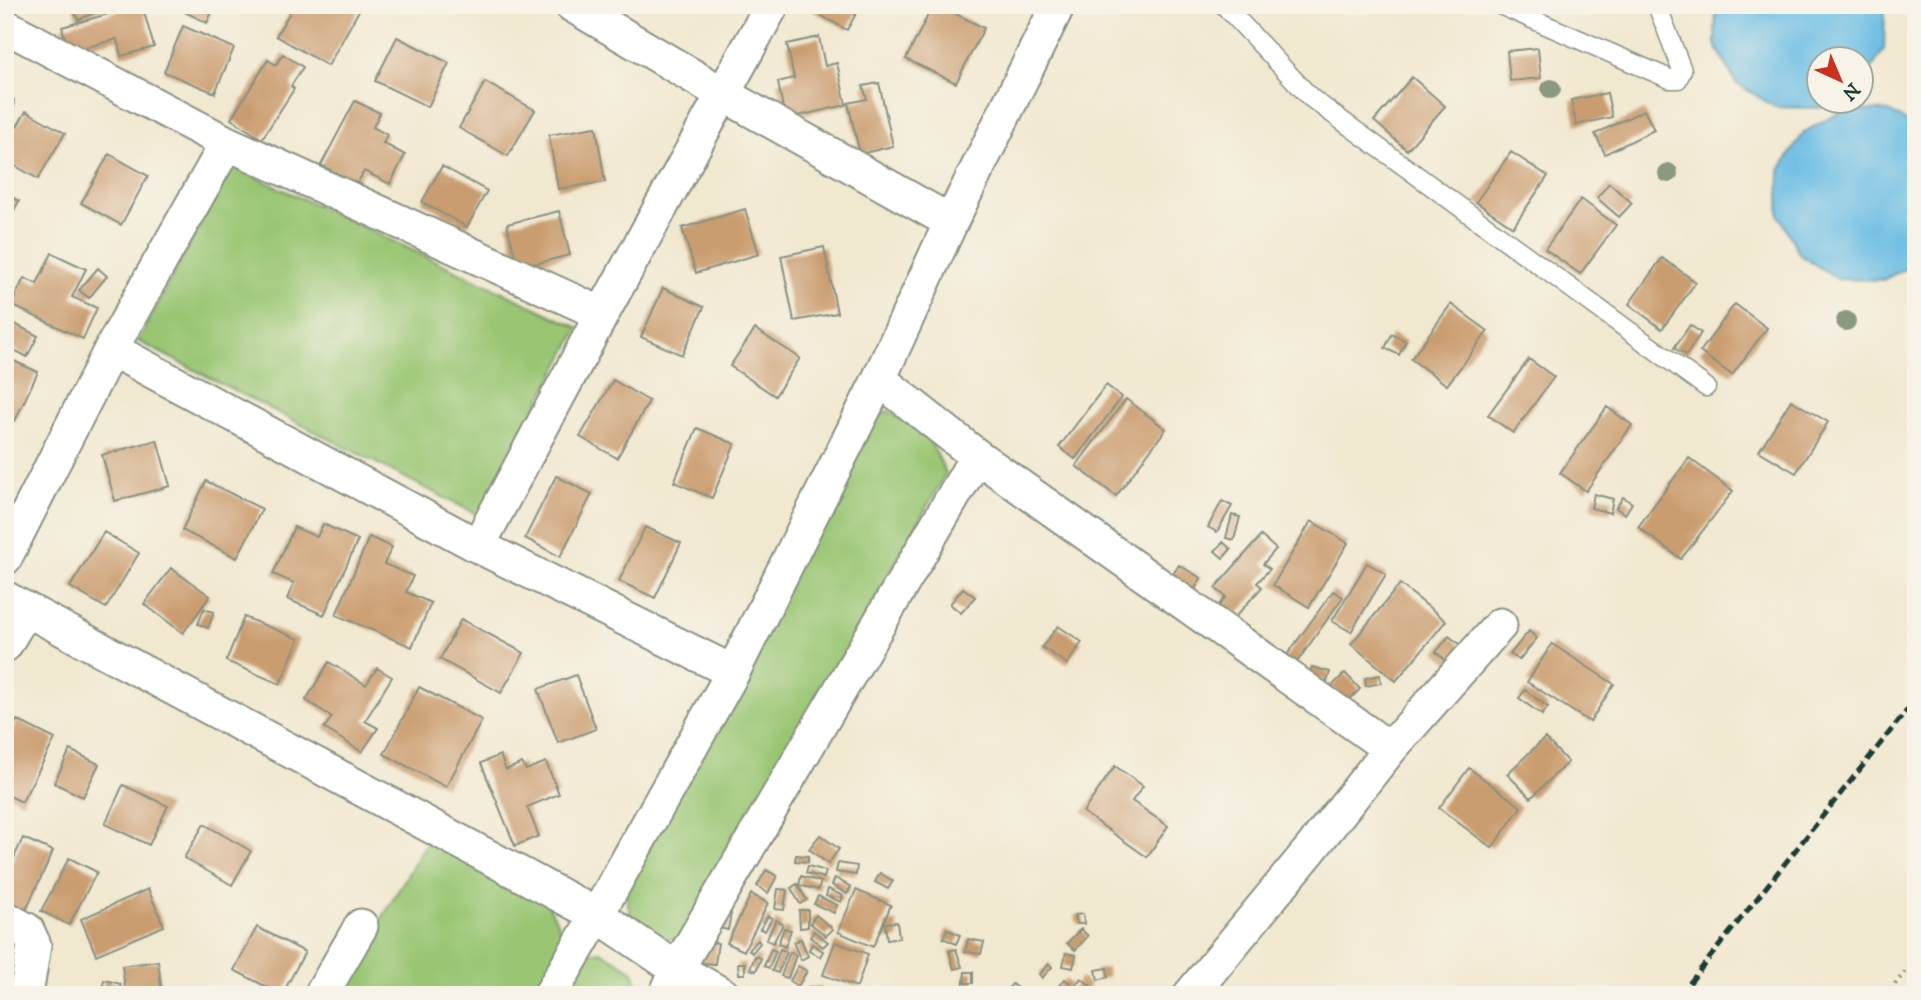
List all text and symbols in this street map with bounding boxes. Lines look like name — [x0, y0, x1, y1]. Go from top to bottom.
north arrow — [1806, 46, 1876, 116]
text: N — [1837, 77, 1864, 105]

